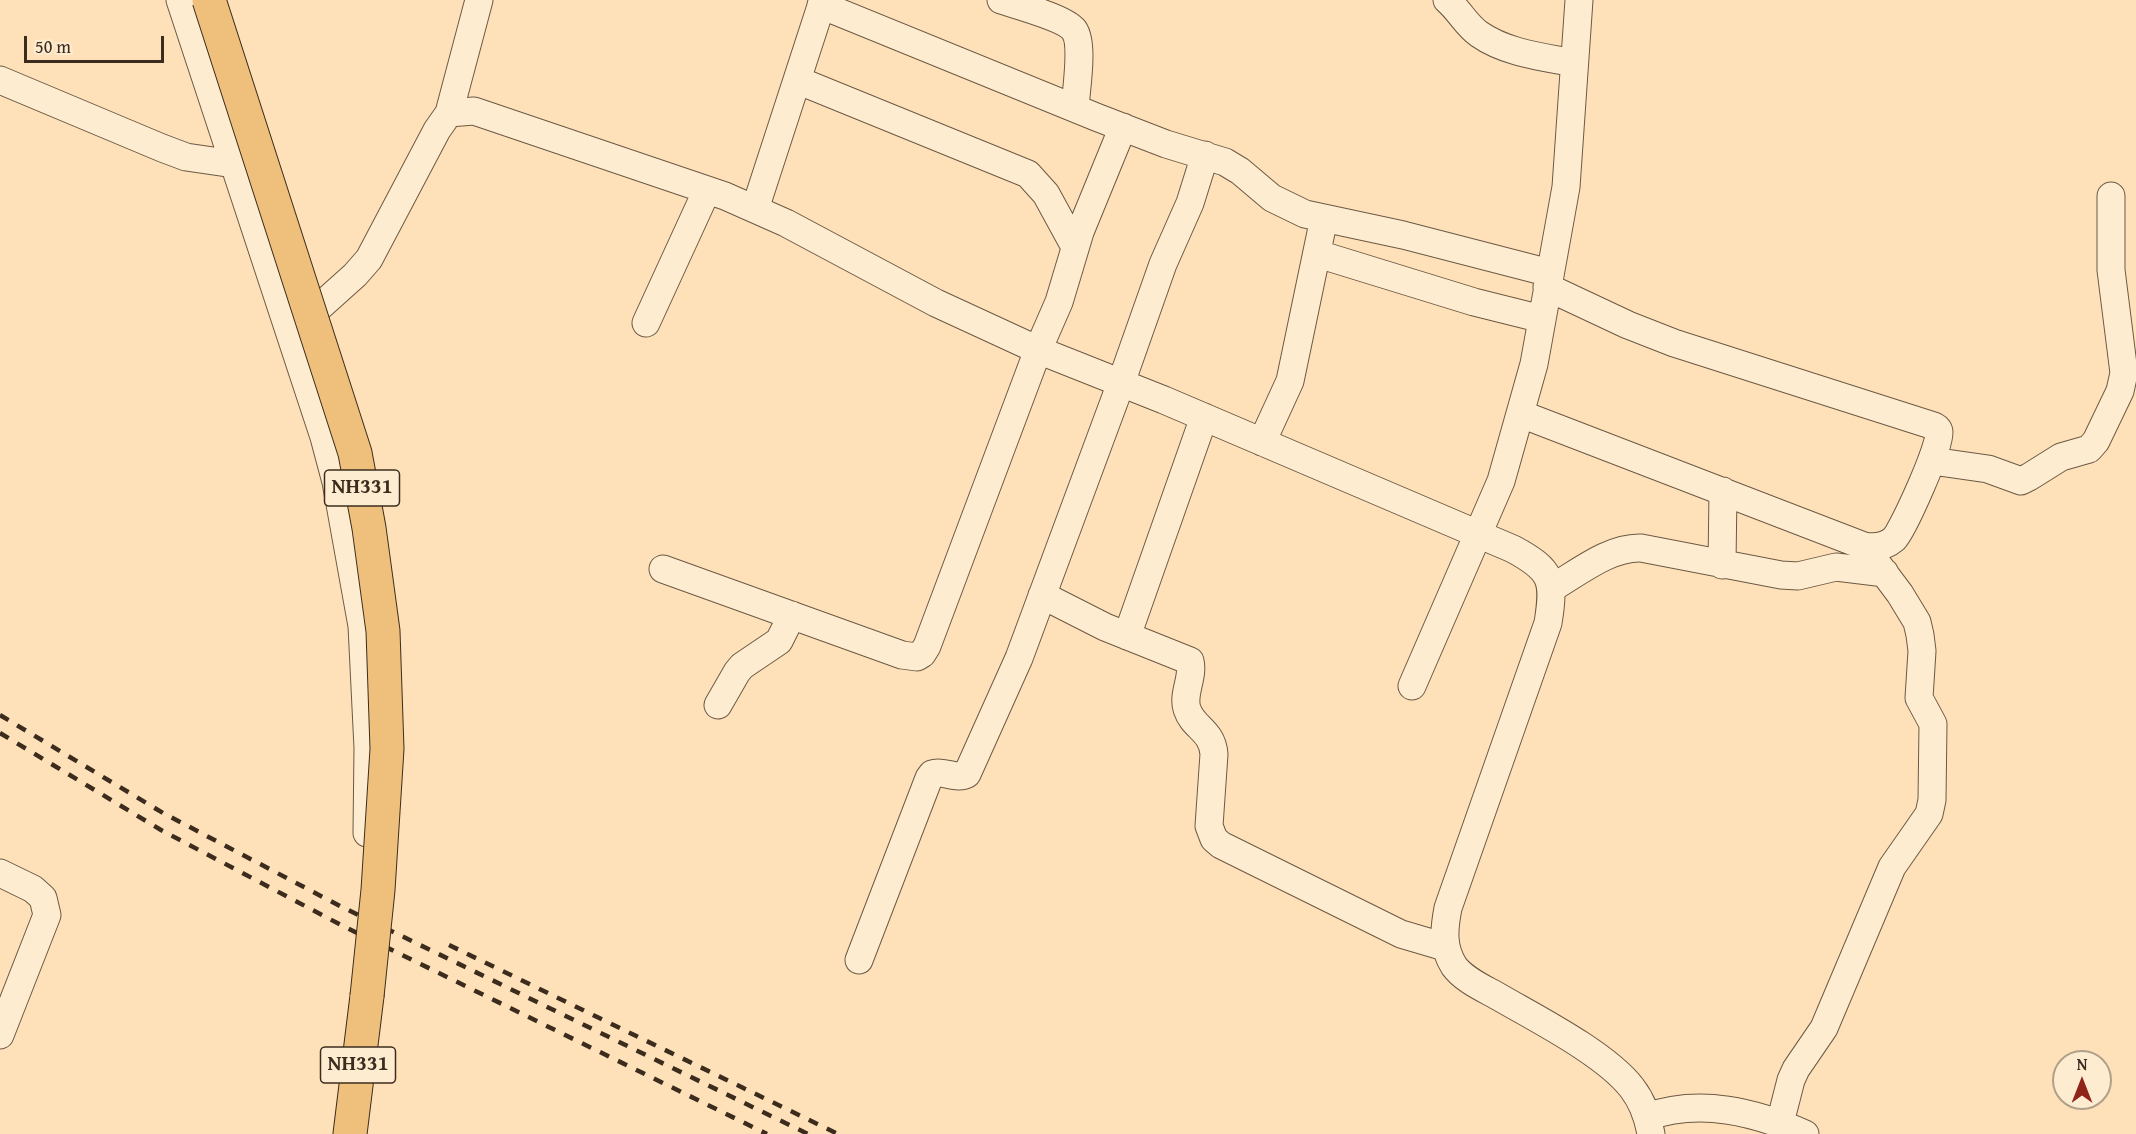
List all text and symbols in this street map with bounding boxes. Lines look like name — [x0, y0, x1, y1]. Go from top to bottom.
scale bar — [27, 24, 166, 62]
text: 50 m — [35, 33, 71, 60]
road number: NH331 — [324, 470, 400, 506]
road number: NH331 — [320, 1047, 395, 1083]
north arrow — [2052, 1050, 2112, 1110]
text: N — [2077, 1052, 2087, 1076]

